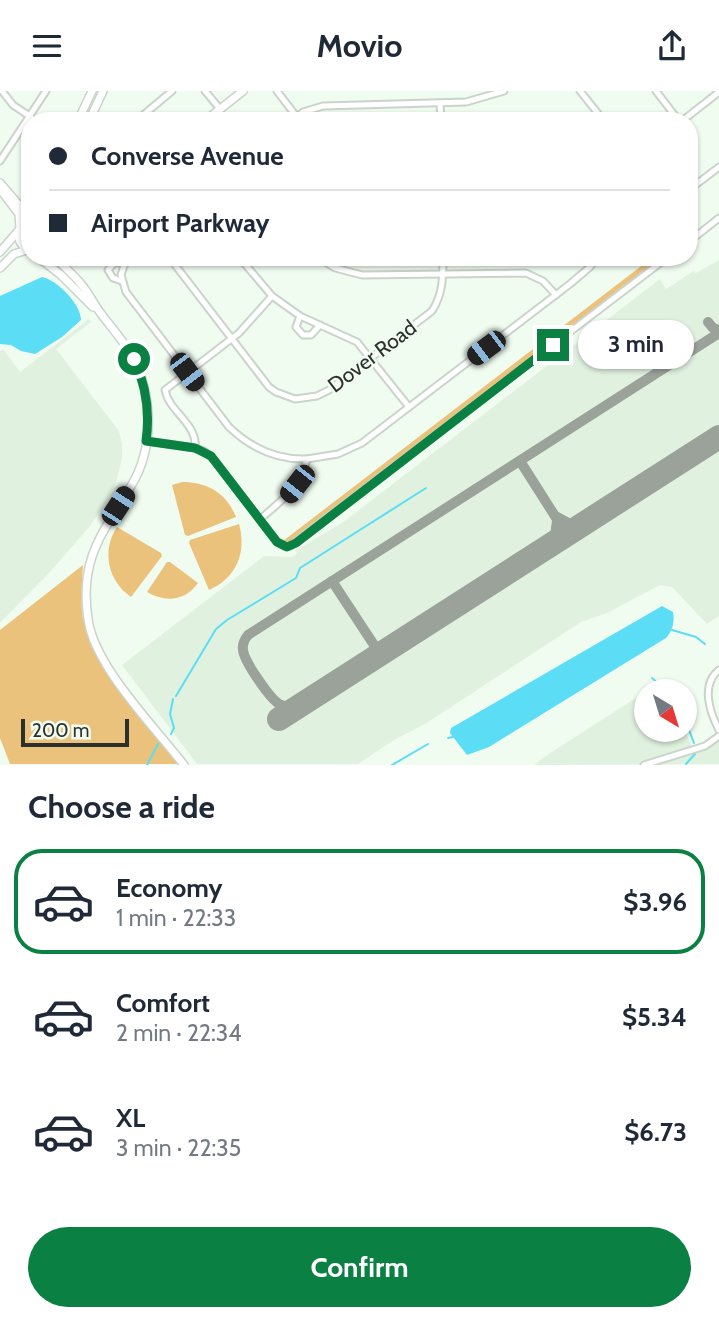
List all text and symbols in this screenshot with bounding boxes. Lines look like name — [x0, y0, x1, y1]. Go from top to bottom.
text: Movio — [317, 26, 402, 65]
icon: menu — [28, 27, 66, 65]
icon: share — [653, 27, 691, 65]
text: Converse Avenue — [91, 140, 284, 172]
text: Airport Parkway — [91, 207, 270, 239]
street label: Dover Road — [323, 315, 421, 397]
callout: 3 min — [578, 321, 693, 369]
car — [463, 327, 510, 369]
route end — [537, 329, 569, 361]
text: 3 min — [608, 330, 664, 358]
route start — [118, 343, 150, 375]
car — [166, 349, 209, 395]
car — [276, 461, 319, 507]
car — [98, 483, 139, 529]
north arrow — [634, 679, 696, 742]
map controls — [634, 679, 697, 742]
scale bar — [21, 715, 130, 747]
text: 200 m — [32, 719, 89, 742]
text: Choose a ride — [28, 787, 215, 826]
icon: car — [32, 870, 95, 933]
text: Economy — [116, 872, 222, 904]
text: $3.96 — [623, 886, 687, 918]
text: 1 min · 22:33 — [116, 904, 236, 932]
icon: car — [32, 985, 95, 1048]
text: Comfort — [116, 987, 210, 1019]
text: $5.34 — [622, 1001, 687, 1033]
text: 2 min · 22:34 — [116, 1019, 242, 1047]
icon: car — [32, 1100, 95, 1163]
text: XL — [116, 1102, 145, 1134]
text: $6.73 — [624, 1116, 687, 1148]
text: 3 min · 22:35 — [116, 1134, 241, 1162]
button: Confirm — [28, 1227, 691, 1307]

